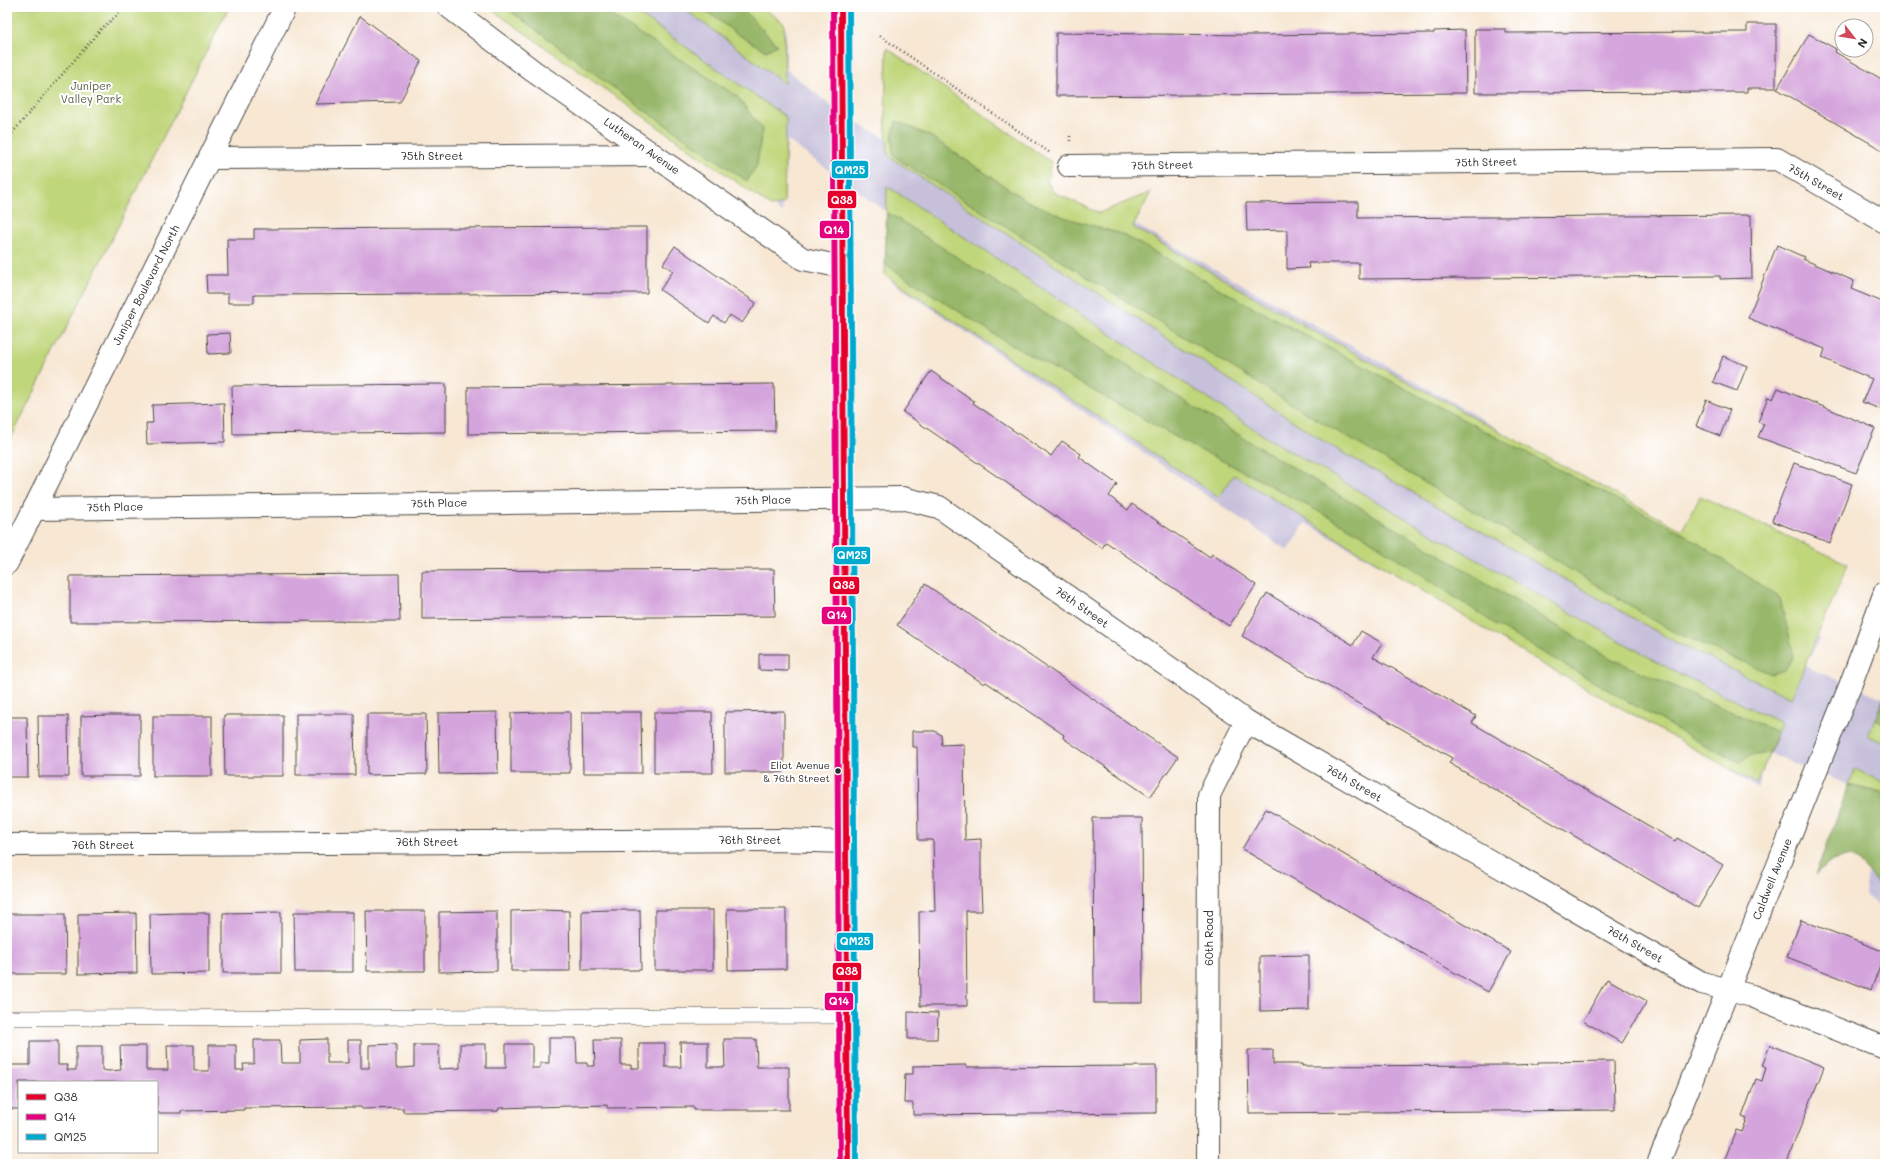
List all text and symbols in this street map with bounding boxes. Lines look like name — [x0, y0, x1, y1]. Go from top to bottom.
north arrow — [1834, 18, 1874, 58]
text: N — [1854, 36, 1872, 51]
park label: Juniper Valley Park — [61, 78, 121, 106]
street label: Lutheran Avenue — [601, 114, 683, 178]
street label: 75th Street — [401, 148, 463, 163]
street label: 75th Street — [1455, 153, 1517, 170]
street label: 75th Street — [1131, 156, 1193, 173]
line badge: QM25 — [831, 160, 869, 179]
street label: 75th Street — [1786, 160, 1847, 204]
text: QM25 — [835, 162, 866, 177]
line badge: Q38 — [827, 190, 857, 209]
text: Q38 — [831, 192, 853, 207]
line badge: Q14 — [819, 220, 850, 239]
street label: Juniper Boulevard North — [109, 222, 182, 347]
text: Q14 — [824, 222, 844, 237]
street label: 75th Place — [735, 492, 792, 507]
street label: 75th Place — [411, 495, 468, 510]
street label: 75th Place — [87, 499, 144, 514]
line badge: QM25 — [833, 546, 871, 565]
text: QM25 — [837, 547, 868, 562]
line badge: Q38 — [829, 576, 860, 595]
text: Q38 — [833, 577, 855, 592]
street label: 76th Street — [1052, 583, 1112, 631]
line badge: Q14 — [821, 606, 852, 625]
text: Q14 — [827, 607, 847, 622]
place label: Eliot Avenue & 76th Street — [763, 758, 830, 785]
street label: 76th Street — [1324, 760, 1385, 805]
marker: Eliot Avenue & 76th Street — [833, 766, 843, 776]
street label: 76th Street — [719, 832, 781, 847]
street label: 76th Street — [396, 834, 458, 849]
street label: Caldwell Avenue — [1748, 836, 1795, 922]
street label: 76th Street — [72, 837, 134, 852]
street label: 60th Road — [1201, 910, 1216, 966]
street label: 76th Street — [1605, 921, 1666, 966]
line badge: QM25 — [836, 932, 874, 951]
text: QM25 — [840, 933, 871, 948]
line badge: Q38 — [832, 962, 862, 981]
text: Q38 — [836, 963, 858, 978]
line badge: Q14 — [824, 992, 854, 1011]
text: Q14 — [829, 993, 849, 1008]
legend — [18, 1081, 158, 1153]
text: Q38 — [54, 1088, 78, 1104]
text: Q14 — [54, 1108, 76, 1124]
text: QM25 — [54, 1128, 87, 1144]

